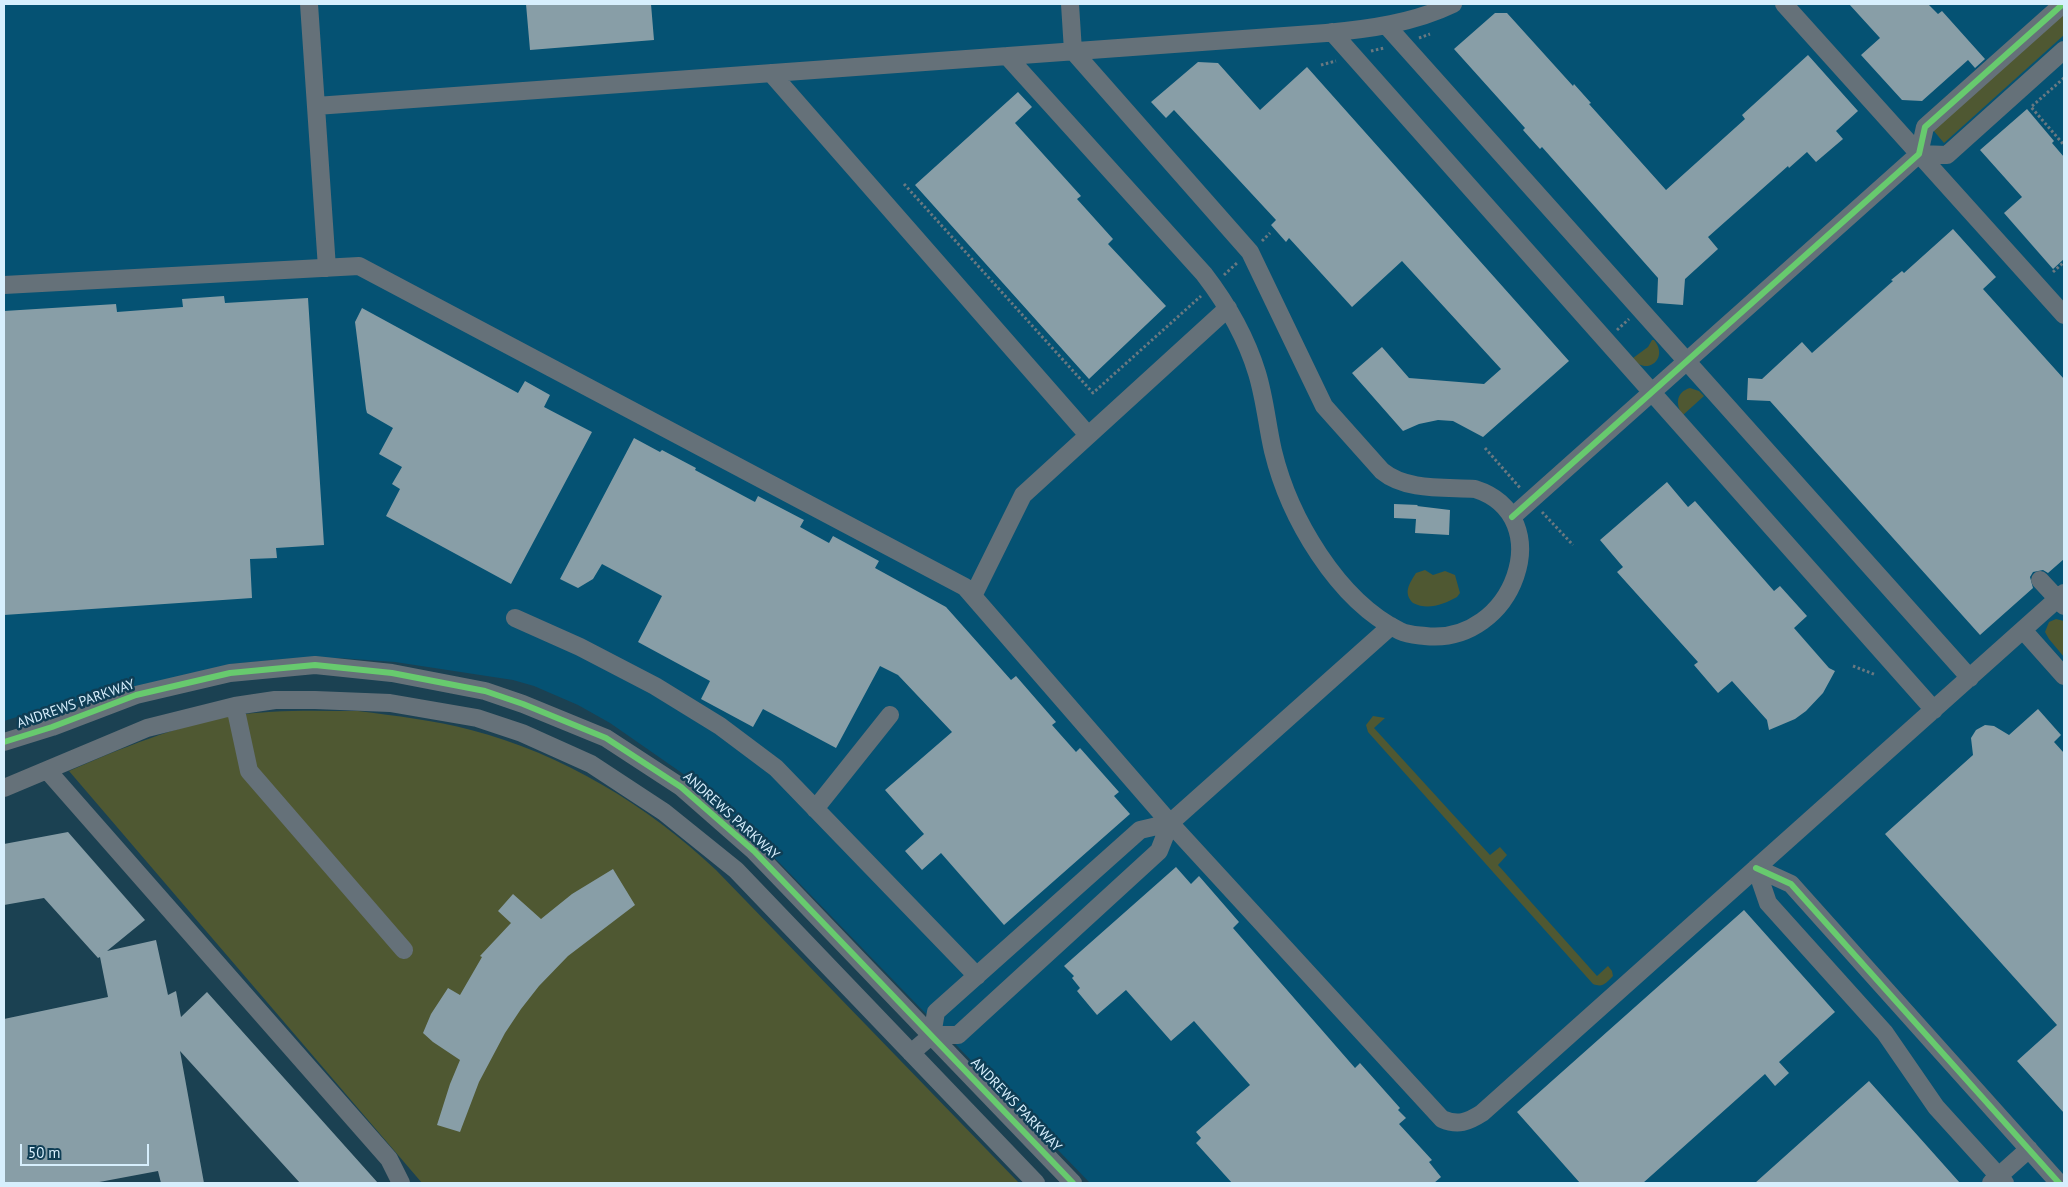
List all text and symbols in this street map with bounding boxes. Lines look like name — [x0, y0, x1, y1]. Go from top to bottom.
street label: ANDREWS PARKWAY — [15, 676, 137, 732]
street label: ANDREWS PARKWAY — [679, 768, 783, 864]
street label: ANDREWS PARKWAY — [967, 1055, 1065, 1155]
scale bar — [22, 1134, 151, 1166]
text: 50 m — [28, 1143, 61, 1162]

